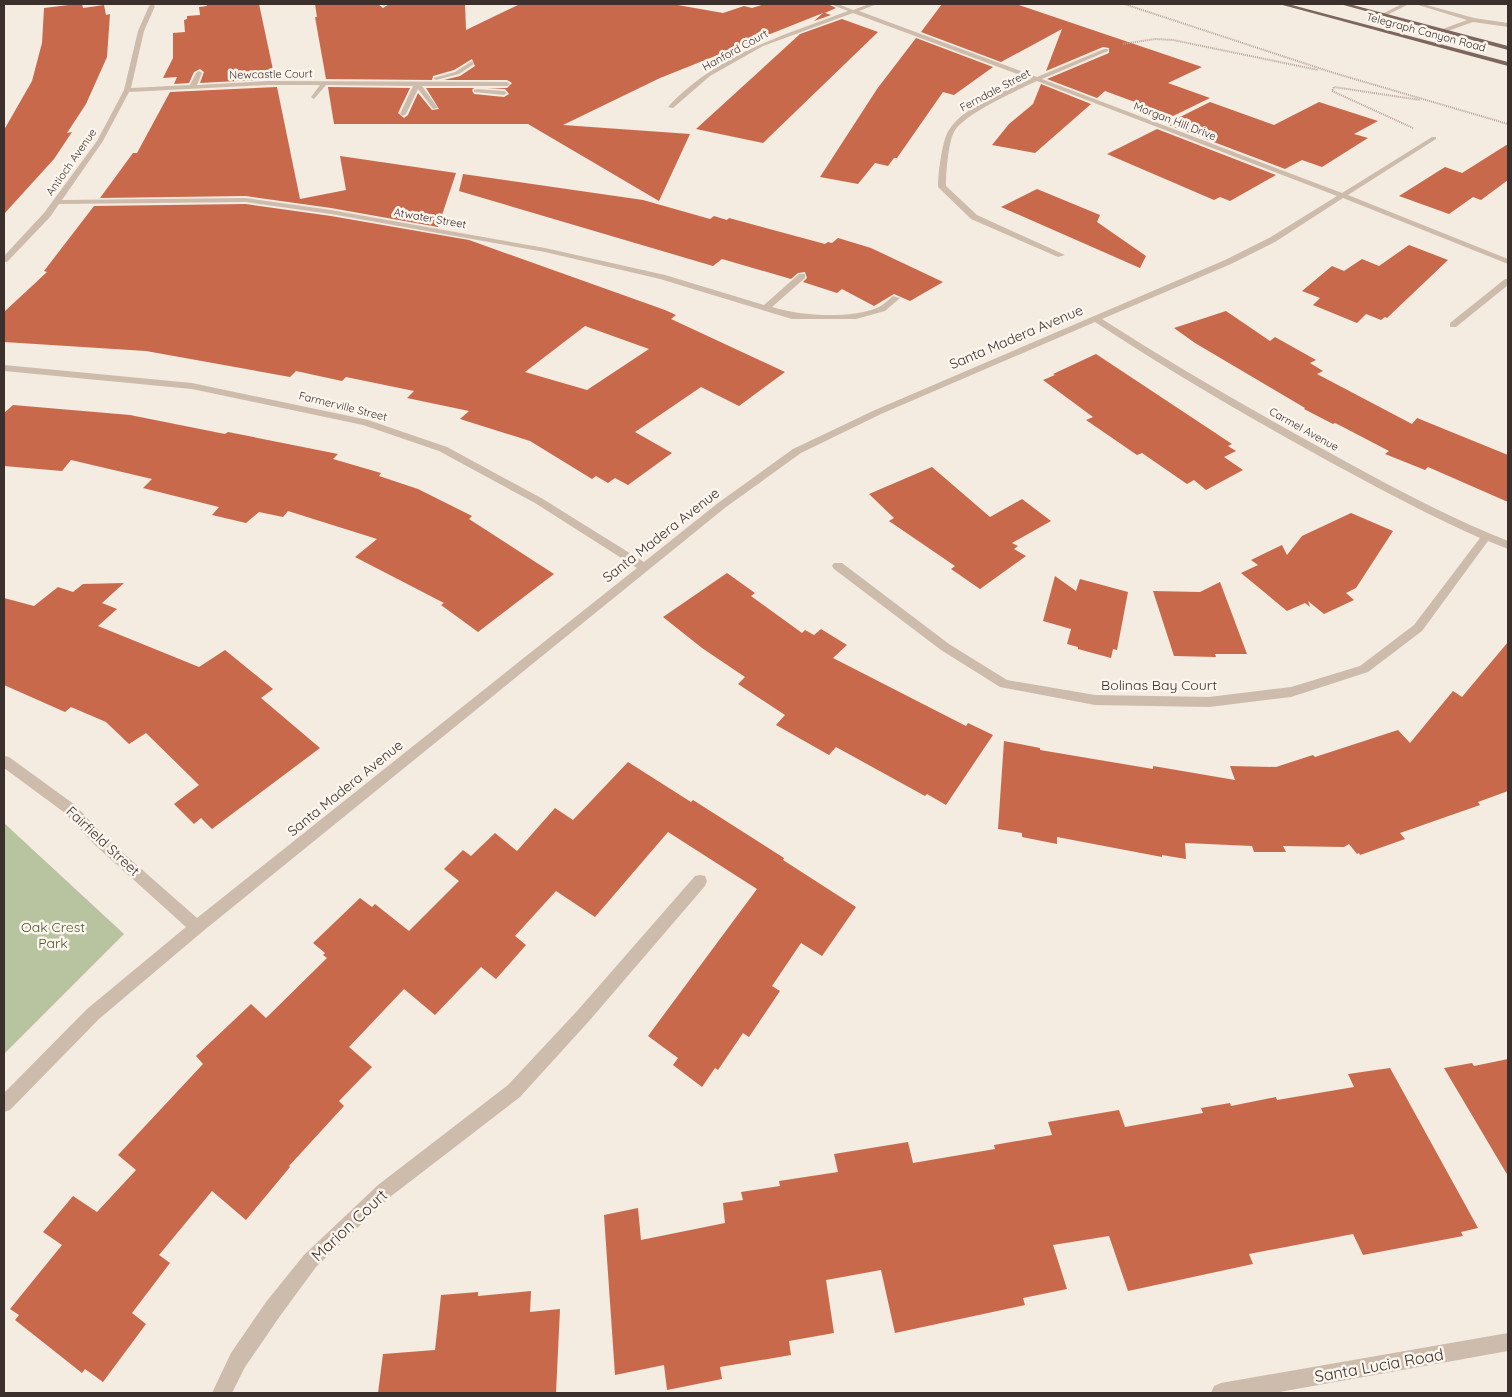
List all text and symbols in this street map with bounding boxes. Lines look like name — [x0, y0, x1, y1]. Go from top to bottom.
street label: Telegraph Canyon Road — [1365, 9, 1487, 55]
street label: Hanford Court — [700, 26, 770, 74]
street label: Ferndale Street — [957, 65, 1033, 114]
street label: Newcastle Court — [229, 66, 313, 82]
street label: Morgan Hill Drive — [1132, 99, 1218, 143]
street label: Antioch Avenue — [43, 126, 99, 198]
street label: Atwater Street — [393, 205, 468, 231]
street label: Santa Madera Avenue — [946, 301, 1086, 373]
street label: Farmerville Street — [297, 388, 389, 424]
street label: Carmel Avenue — [1267, 404, 1341, 454]
street label: Santa Madera Avenue — [599, 484, 723, 586]
street label: Bolinas Bay Court — [1101, 676, 1217, 694]
street label: Santa Madera Avenue — [284, 736, 406, 840]
street label: Fairfield Street — [62, 802, 144, 880]
park label: Oak Crest Park — [21, 918, 85, 952]
street label: Marion Court — [307, 1185, 391, 1265]
street label: Santa Lucia Road — [1313, 1344, 1445, 1386]

